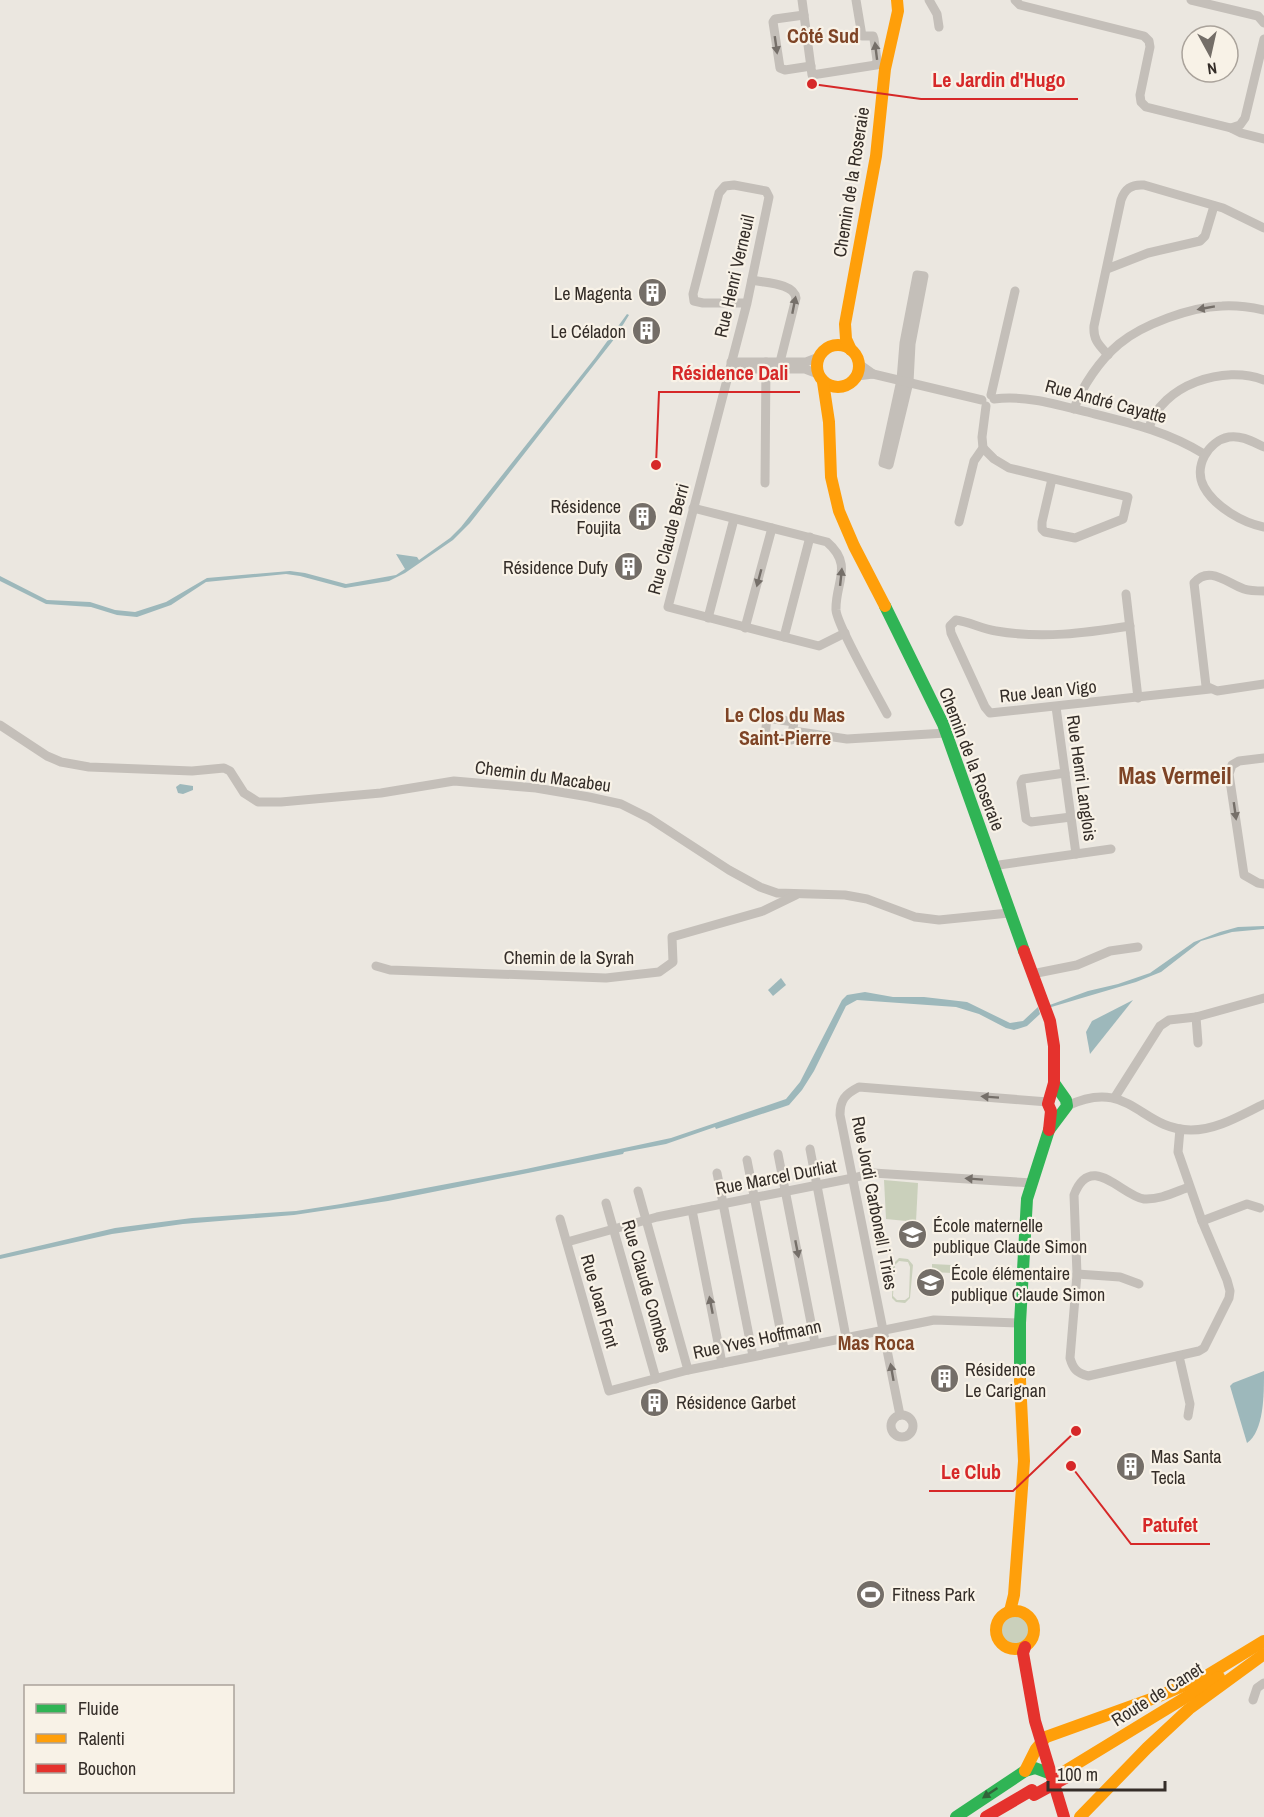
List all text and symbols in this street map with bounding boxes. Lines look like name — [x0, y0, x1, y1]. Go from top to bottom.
district label: Côté Sud — [787, 22, 859, 49]
north arrow — [1180, 24, 1240, 84]
one-way arrow — [772, 35, 781, 54]
one-way arrow — [871, 41, 881, 60]
text: N — [1206, 57, 1218, 80]
callout: Le Jardin d'Hugo — [921, 61, 1078, 99]
text: Le Jardin d'Hugo — [932, 66, 1066, 93]
street label: Chemin de la Roseraie — [827, 105, 875, 259]
street label: Rue Henri Verneuil — [708, 212, 760, 340]
building icon: Le Magenta — [637, 277, 669, 309]
place label: Le Magenta — [554, 281, 632, 306]
one-way arrow — [790, 296, 799, 315]
one-way arrow — [1196, 304, 1215, 313]
building icon: Le Céladon — [631, 315, 663, 347]
place label: Le Céladon — [551, 319, 626, 344]
callout: Résidence Dali — [659, 354, 800, 392]
text: Résidence Dali — [672, 359, 788, 386]
street label: Rue André Cayatte — [1043, 373, 1169, 429]
street label: Rue Claude Berri — [641, 481, 695, 597]
place label: Résidence Foujita — [550, 494, 621, 540]
building icon: Résidence Foujita — [626, 500, 658, 532]
building icon: Résidence Dufy — [613, 551, 645, 583]
place label: Résidence Dufy — [503, 555, 609, 580]
one-way arrow — [836, 568, 846, 587]
one-way arrow — [753, 569, 763, 587]
street label: Rue Jean Vigo — [998, 673, 1098, 709]
street label: Chemin de la Roseraie — [933, 684, 1011, 834]
district label: Le Clos du Mas Saint-Pierre — [725, 701, 845, 751]
street label: Rue Henri Langlois — [1061, 713, 1103, 843]
street label: Chemin du Macabeu — [473, 754, 613, 798]
district label: Mas Vermeil — [1118, 759, 1232, 791]
one-way arrow — [1230, 801, 1239, 820]
street label: Chemin de la Syrah — [504, 945, 634, 970]
one-way arrow — [981, 1092, 1000, 1102]
street label: Rue Jordi Carbonell i Tries — [846, 1114, 904, 1292]
street label: Rue Marcel Durliat — [713, 1153, 839, 1201]
one-way arrow — [964, 1174, 983, 1184]
place label: École maternelle publique Claude Simon — [933, 1213, 1087, 1259]
street label: Rue Claude Combes — [616, 1217, 678, 1355]
school or university icon: École maternelle publique Claude Simon — [896, 1219, 928, 1251]
one-way arrow — [793, 1240, 802, 1259]
street label: Rue Joan Font — [575, 1251, 625, 1351]
place label: École élémentaire publique Claude Simon — [951, 1261, 1105, 1307]
school or university icon: École élémentaire publique Claude Simon — [914, 1267, 946, 1299]
one-way arrow — [706, 1295, 715, 1314]
street label: Rue Yves Hoffmann — [690, 1313, 824, 1365]
district label: Mas Roca — [838, 1329, 914, 1356]
place label: Résidence Le Carignan — [965, 1357, 1046, 1403]
one-way arrow — [887, 1363, 896, 1382]
building icon: Résidence Le Carignan — [928, 1363, 960, 1395]
building icon: Résidence Garbet — [639, 1386, 671, 1418]
place label: Résidence Garbet — [676, 1390, 796, 1415]
place label: Mas Santa Tecla — [1151, 1444, 1222, 1490]
building icon: Mas Santa Tecla — [1114, 1450, 1146, 1482]
callout: Le Club — [929, 1453, 1013, 1491]
text: Le Club — [941, 1458, 1001, 1485]
callout: Patufet — [1131, 1506, 1210, 1544]
text: Patufet — [1142, 1511, 1198, 1538]
sports icon: Fitness Park — [855, 1578, 887, 1610]
place label: Fitness Park — [892, 1582, 975, 1607]
street label: Route de Canet — [1107, 1656, 1207, 1732]
legend — [24, 1685, 234, 1793]
text: Fluide — [78, 1696, 119, 1721]
text: Ralenti — [78, 1726, 125, 1751]
scale bar — [1048, 1754, 1165, 1792]
text: Bouchon — [78, 1756, 136, 1781]
text: 100 m — [1057, 1762, 1098, 1787]
one-way arrow — [982, 1787, 998, 1798]

